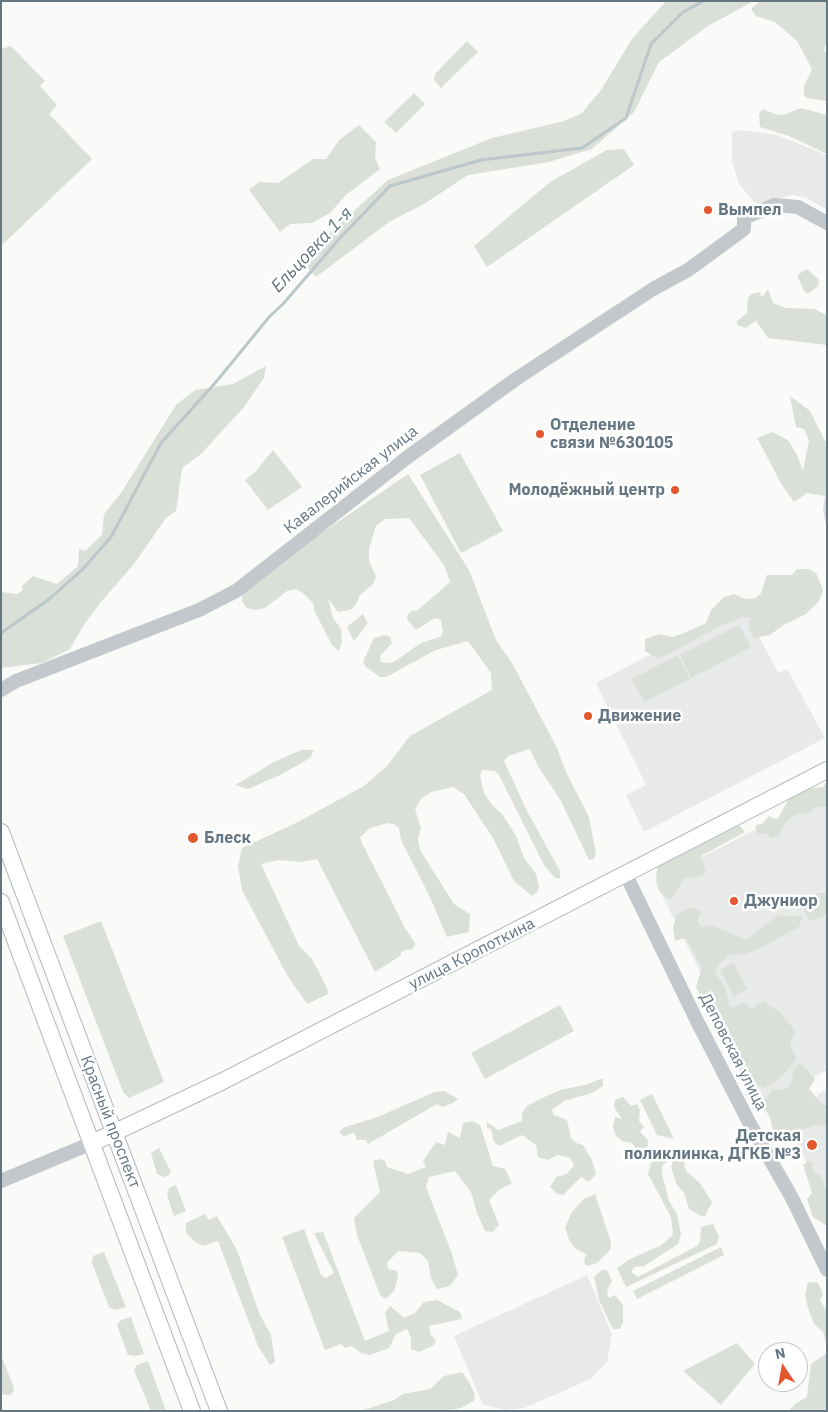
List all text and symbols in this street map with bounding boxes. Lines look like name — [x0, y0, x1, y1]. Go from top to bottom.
place label: Вымпел — [718, 200, 782, 220]
water label: Ельцовка 1-я — [267, 203, 357, 297]
marker: Вымпел — [702, 204, 714, 216]
place label: Отделение связи №630105 — [550, 415, 673, 453]
street label: Кавалерийская улица — [280, 422, 422, 538]
marker: Отделение связи №630105 — [534, 428, 546, 440]
place label: Молодёжный центр — [508, 480, 665, 500]
marker: Молодёжный центр — [669, 484, 681, 496]
place label: Движение — [598, 706, 681, 726]
marker: Движение — [582, 710, 594, 722]
place label: Блеск — [204, 828, 251, 848]
marker: Блеск — [186, 831, 200, 845]
place label: Джуниор — [744, 891, 818, 911]
marker: Джуниор — [728, 895, 740, 907]
street label: улица Кропоткина — [406, 914, 538, 994]
street label: Деповская улица — [695, 990, 771, 1114]
street label: Красный проспект — [76, 1053, 144, 1191]
place label: Детская поликлинка, ДГКБ №3 — [624, 1126, 801, 1164]
marker: Детская поликлинка, ДГКБ №3 — [805, 1138, 819, 1152]
north arrow — [758, 1342, 808, 1392]
text: N — [773, 1343, 787, 1363]

